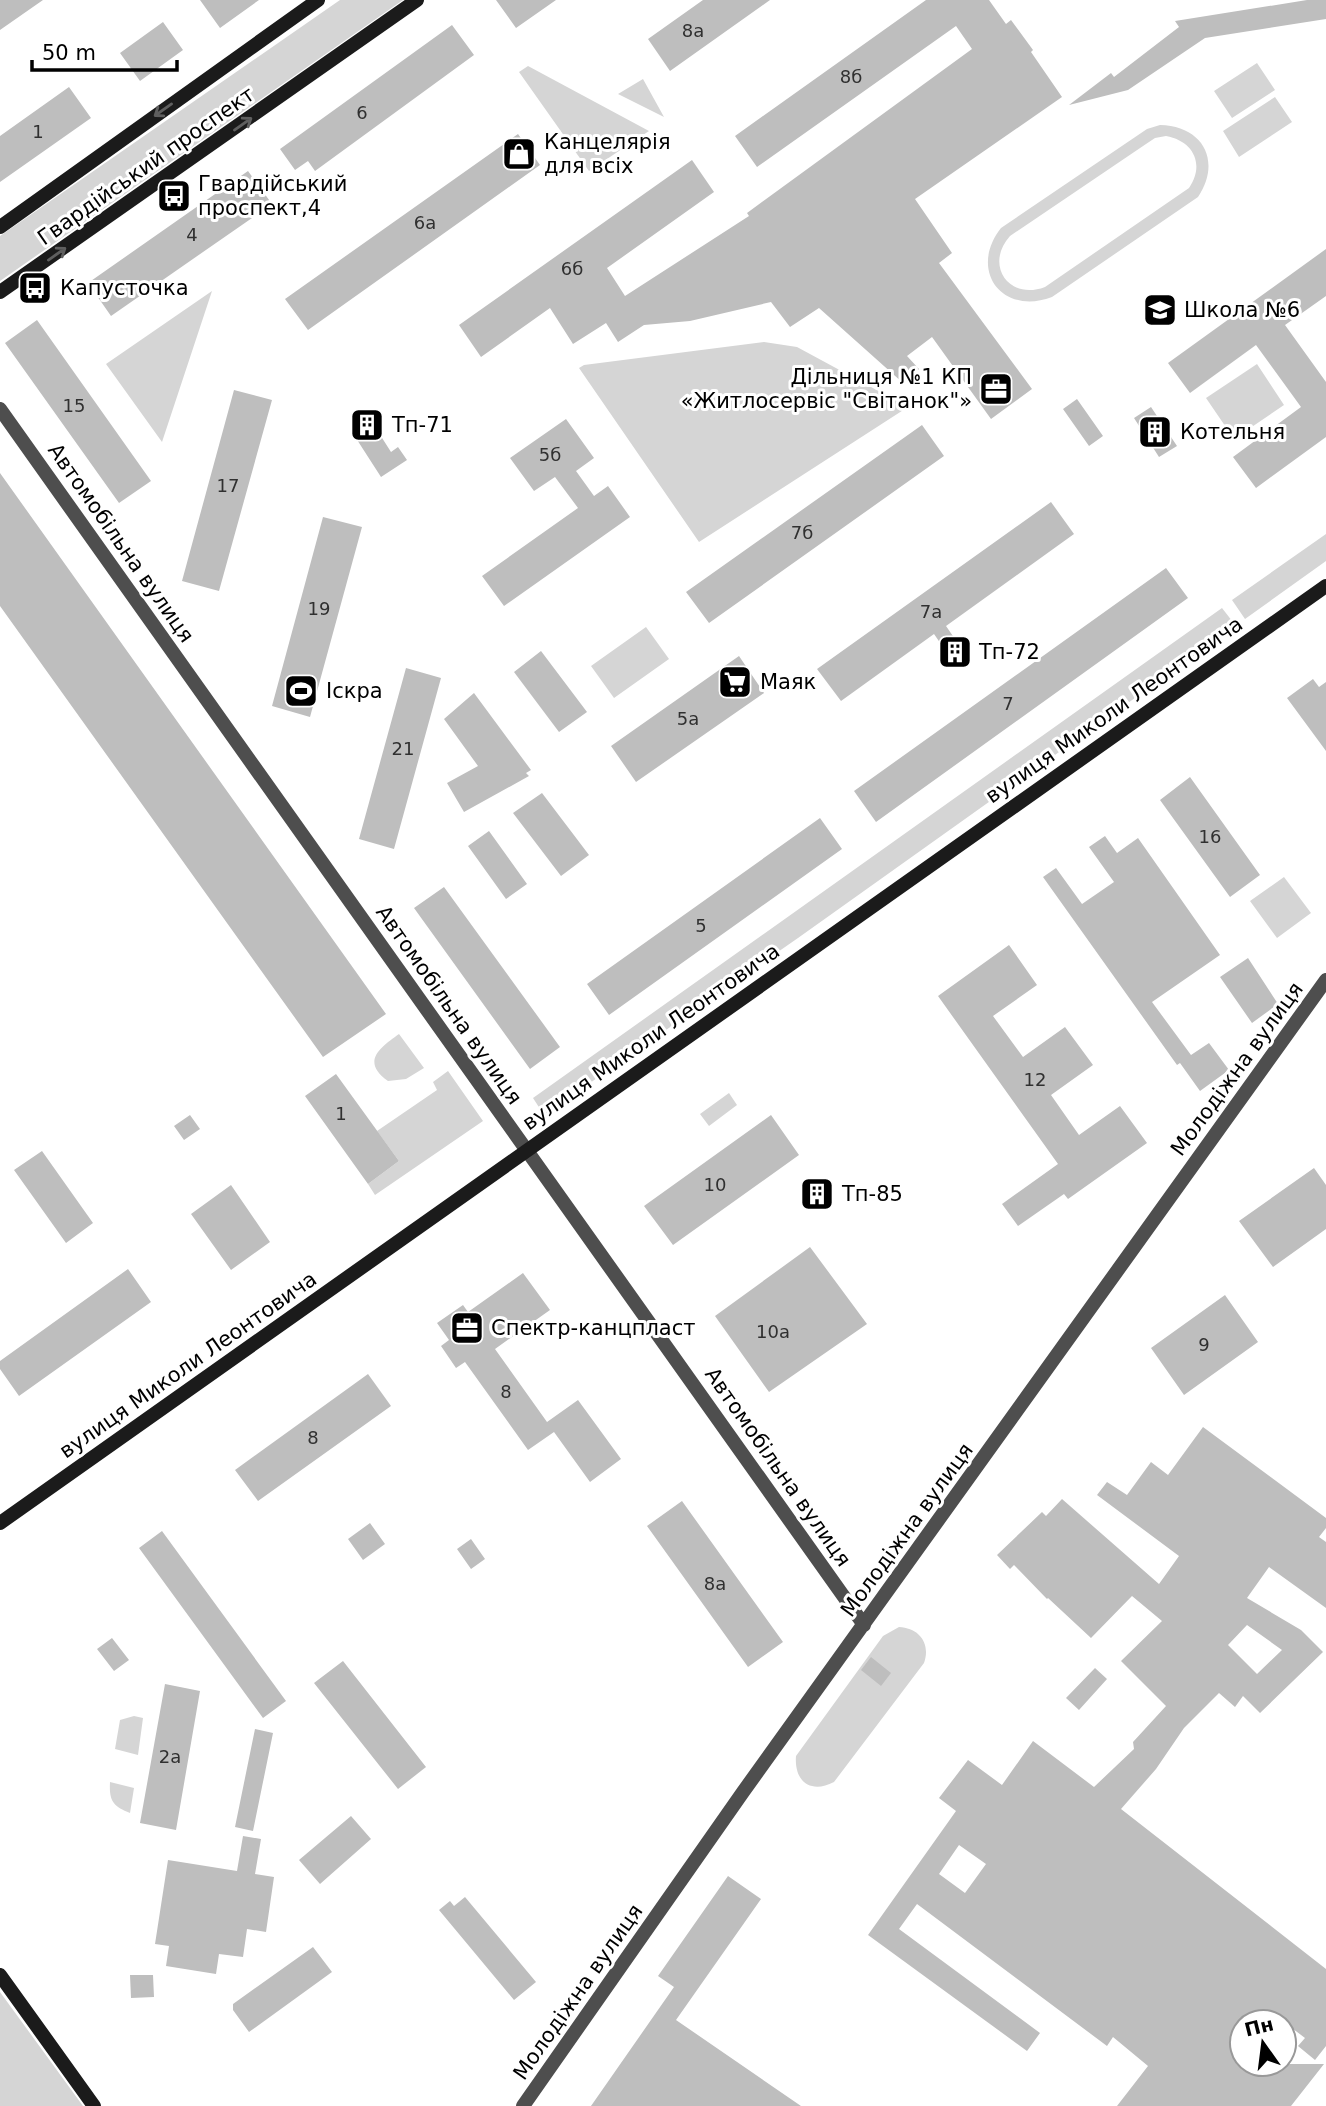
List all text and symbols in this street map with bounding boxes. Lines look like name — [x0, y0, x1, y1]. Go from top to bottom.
house number: 8а — [682, 20, 704, 41]
scale bar — [32, 28, 177, 72]
text: 50 m — [42, 41, 96, 65]
house number: 8б — [840, 66, 862, 87]
street label: Гвардійський проспект — [33, 82, 259, 250]
house number: 6 — [356, 102, 368, 123]
one-way arrow — [154, 103, 173, 117]
one-way arrow — [233, 117, 252, 131]
house number: 1 — [32, 121, 44, 142]
place label: Канцелярiя для всiх — [544, 130, 671, 178]
shop icon: Канцелярiя для всiх — [500, 135, 538, 173]
place label: Гвардійський проспект,4 — [198, 172, 347, 220]
bus stop icon: Гвардійський проспект,4 — [155, 177, 193, 215]
house number: 6а — [414, 212, 436, 233]
house number: 4 — [186, 224, 198, 245]
one-way arrow — [47, 247, 66, 261]
house number: 6б — [561, 258, 583, 279]
bus stop icon: Капусточка — [16, 269, 54, 307]
place label: Капусточка — [60, 276, 189, 300]
school or university icon: Школа №6 — [1141, 291, 1179, 329]
place label: Школа №6 — [1184, 298, 1300, 322]
place label: Дільниця №1 КП «Житлосервіс "Світанок"» — [681, 365, 972, 413]
office icon: Дільниця №1 КП «Житлосервіс "Світанок"» — [977, 370, 1015, 408]
house number: 15 — [63, 395, 85, 416]
building icon: Тп-71 — [348, 406, 386, 444]
place label: Тп-71 — [391, 413, 453, 437]
building icon: Котельня — [1136, 413, 1174, 451]
place label: Котельня — [1180, 420, 1285, 444]
street label: Автомобільна вулиця — [43, 439, 199, 647]
house number: 5б — [539, 444, 561, 465]
house number: 17 — [217, 475, 239, 496]
house number: 7б — [791, 522, 813, 543]
house number: 19 — [308, 598, 330, 619]
house number: 7а — [920, 601, 942, 622]
street label: вулиця Миколи Леонтовича — [981, 612, 1247, 808]
building icon: Тп-72 — [936, 633, 974, 671]
place label: Тп-72 — [978, 640, 1040, 664]
supermarket icon: Маяк — [716, 663, 754, 701]
place label: Маяк — [760, 670, 816, 694]
sports icon: Іскра — [282, 672, 320, 710]
place label: Іскра — [326, 679, 383, 703]
house number: 7 — [1002, 693, 1014, 714]
house number: 5а — [677, 708, 699, 729]
house number: 21 — [392, 738, 414, 759]
house number: 16 — [1199, 826, 1221, 847]
street label: Автомобільна вулиця — [371, 901, 527, 1109]
house number: 5 — [695, 915, 707, 936]
street label: вулиця Миколи Леонтовича — [518, 939, 784, 1135]
street label: Молодіжна вулиця — [1166, 978, 1308, 1160]
house number: 12 — [1024, 1069, 1046, 1090]
house number: 1 — [335, 1103, 347, 1124]
house number: 10 — [704, 1174, 726, 1195]
building icon: Тп-85 — [798, 1175, 836, 1213]
place label: Тп-85 — [841, 1182, 903, 1206]
street label: вулиця Миколи Леонтовича — [55, 1267, 321, 1463]
office icon: Спектр-канцпласт — [448, 1309, 486, 1347]
place label: Спектр-канцпласт — [491, 1316, 696, 1340]
house number: 10а — [756, 1321, 790, 1342]
house number: 9 — [1198, 1334, 1210, 1355]
street label: Автомобільна вулиця — [700, 1363, 856, 1571]
house number: 8 — [500, 1381, 512, 1402]
house number: 8 — [307, 1427, 319, 1448]
street label: Молодіжна вулиця — [836, 1439, 978, 1621]
house number: 8а — [704, 1573, 726, 1594]
house number: 2а — [159, 1746, 181, 1767]
street label: Молодіжна вулиця — [508, 1900, 648, 2084]
north arrow — [1228, 2008, 1298, 2078]
text: Пн — [1242, 2012, 1276, 2041]

